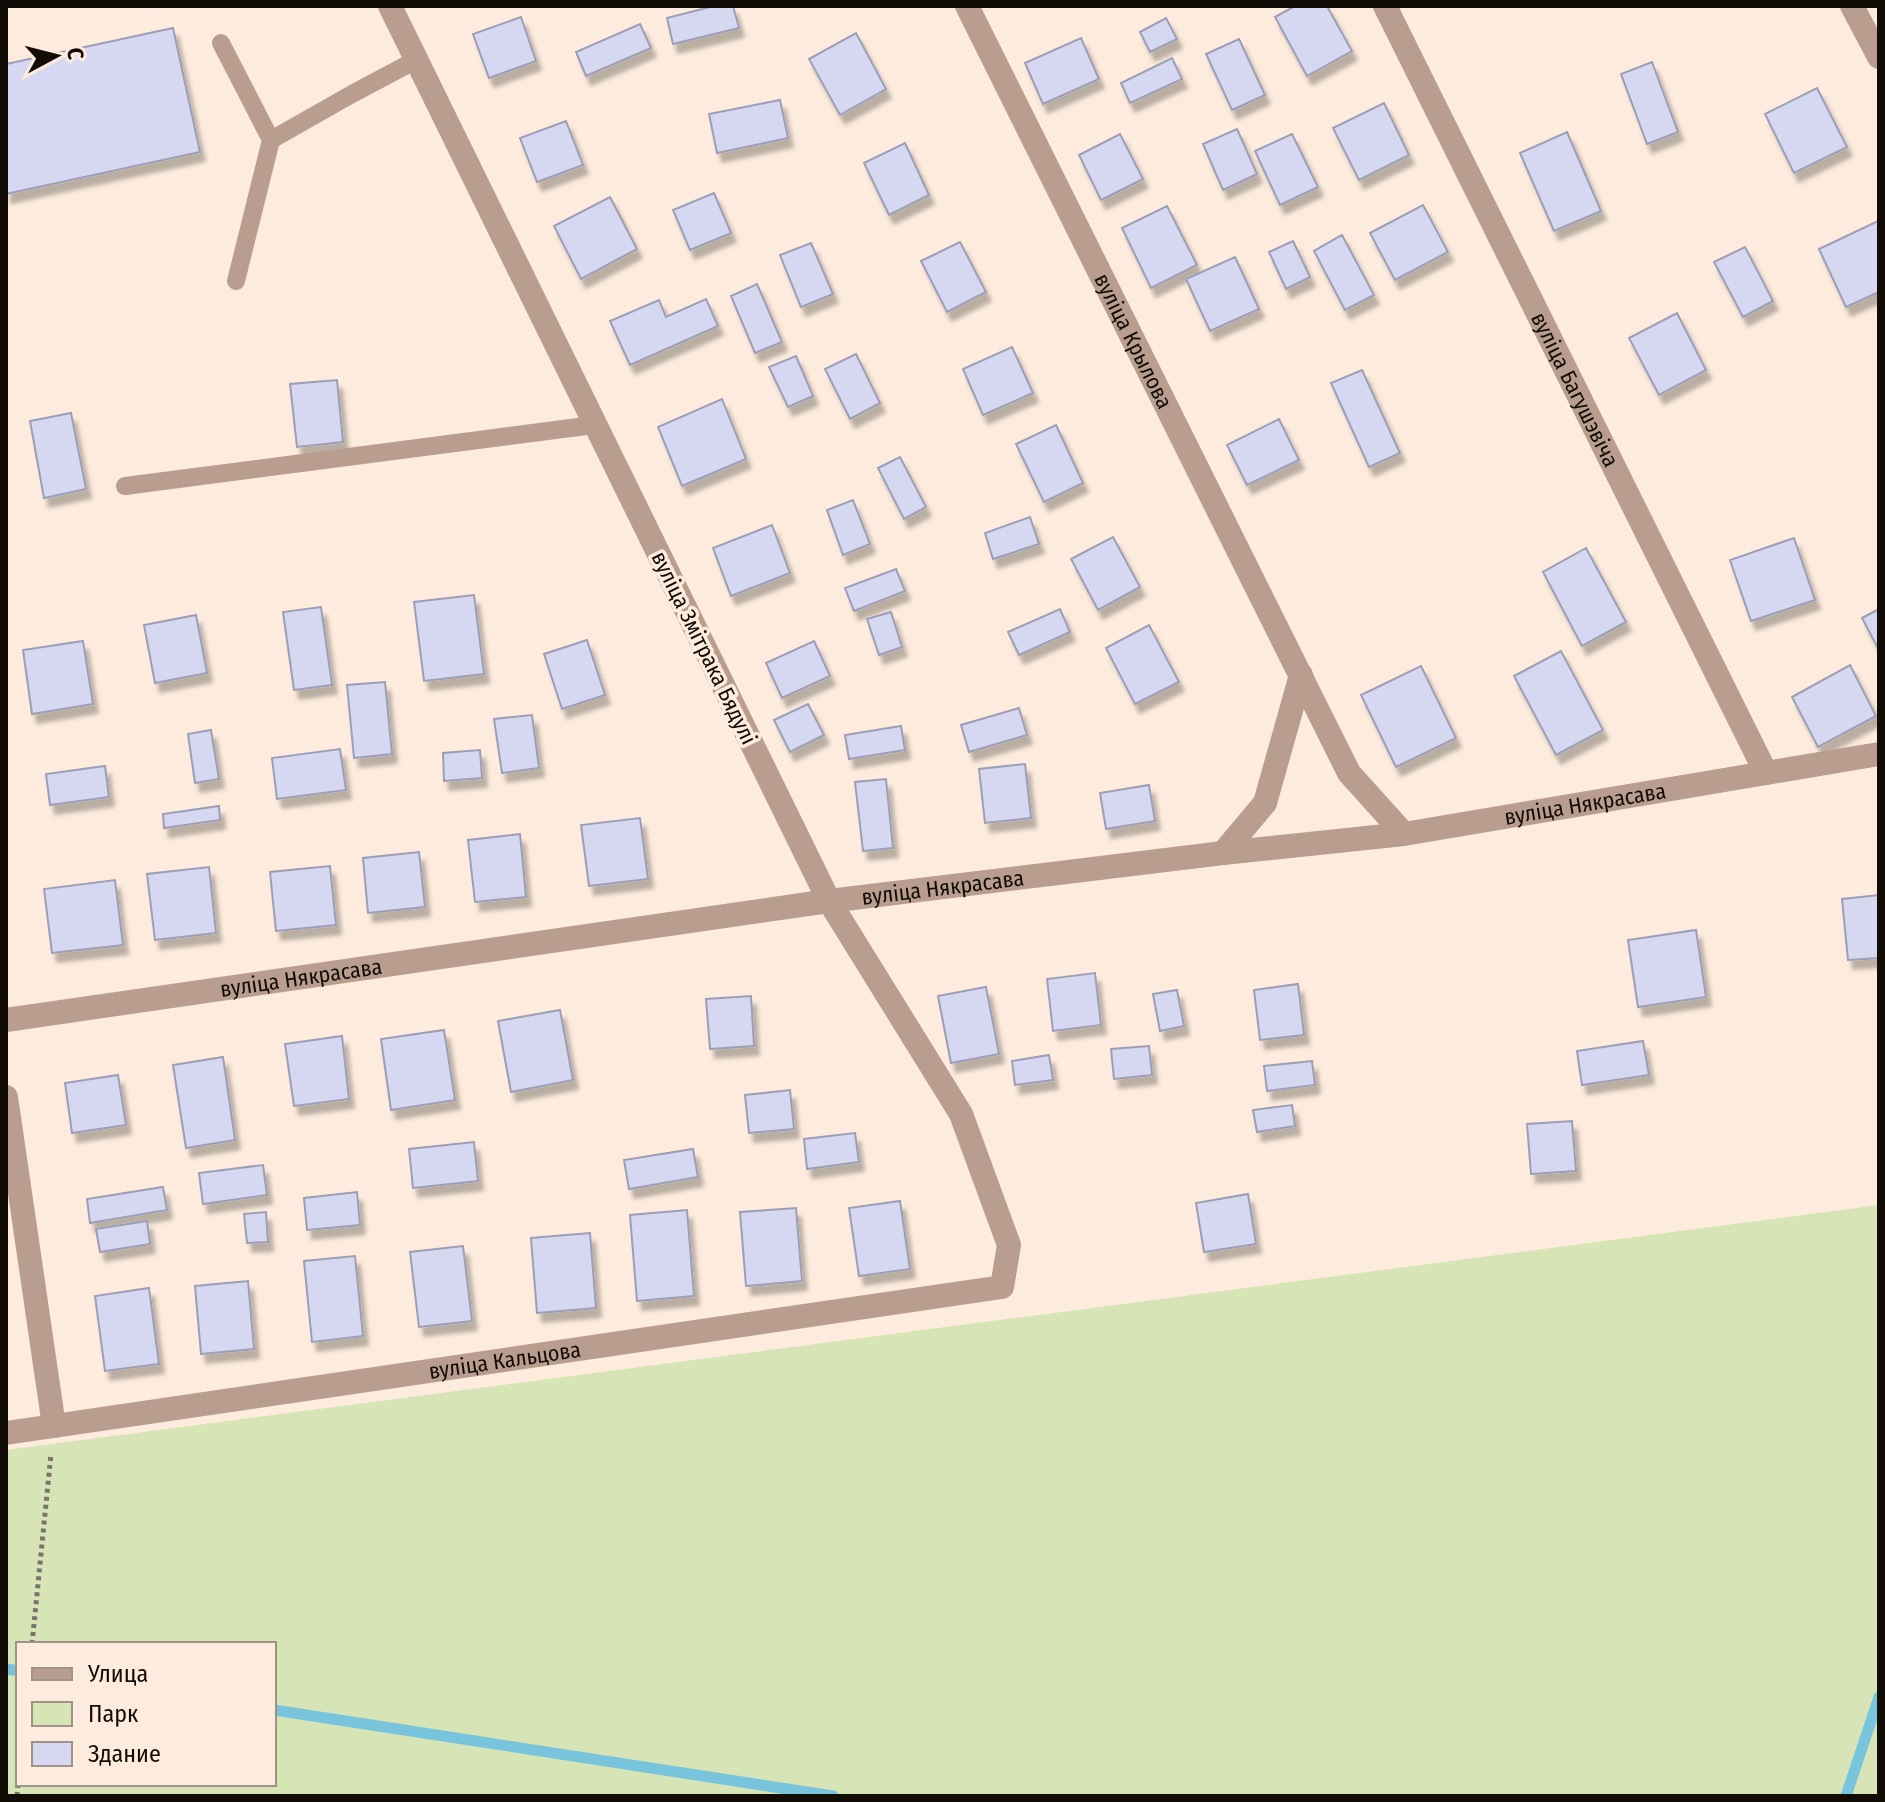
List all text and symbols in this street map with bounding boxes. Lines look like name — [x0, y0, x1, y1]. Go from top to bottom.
north arrow — [16, 16, 96, 96]
text: С — [61, 46, 90, 61]
street label: вуліца Крылова — [1089, 269, 1179, 413]
street label: вуліца Багушэвіча — [1526, 308, 1625, 471]
street label: вуліца Змітрака Бядулі — [646, 547, 762, 749]
street label: вуліца Някрасава — [1502, 777, 1668, 830]
street label: вуліца Някрасава — [860, 864, 1025, 910]
street label: вуліца Някрасава — [218, 952, 384, 1002]
street label: вуліца Кальцова — [427, 1335, 582, 1384]
legend — [16, 1642, 276, 1786]
text: Улица — [87, 1660, 148, 1688]
text: Парк — [88, 1700, 139, 1728]
text: Здание — [88, 1740, 161, 1768]

